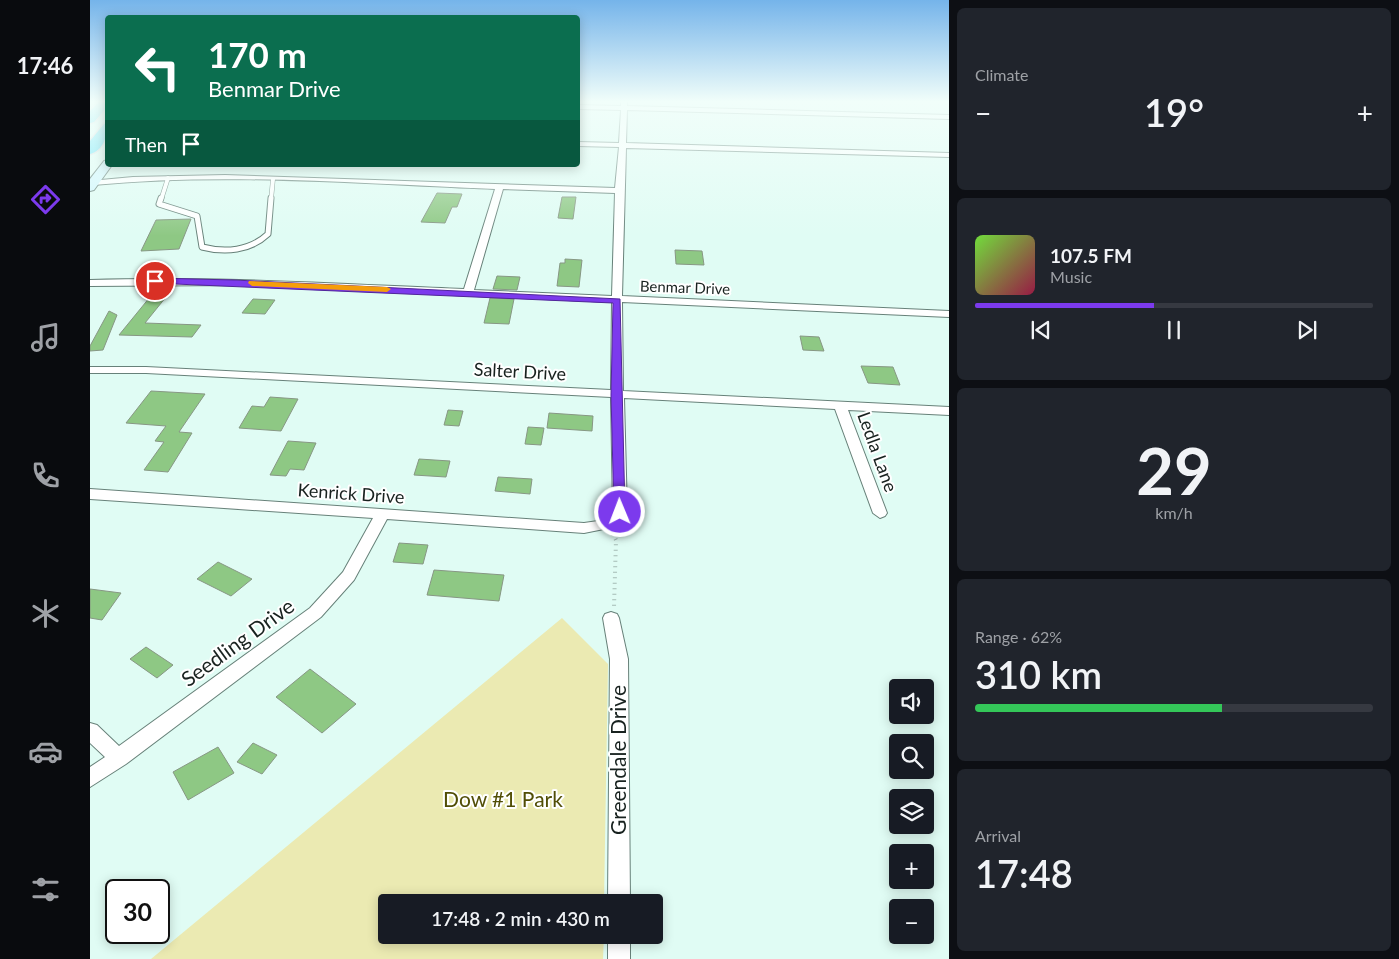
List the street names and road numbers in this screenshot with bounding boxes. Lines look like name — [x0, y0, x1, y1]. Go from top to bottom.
street label: Benmar Drive — [640, 276, 731, 298]
street label: Salter Drive — [473, 358, 567, 384]
street label: Ledla Lane — [853, 409, 903, 495]
street label: Kenrick Drive — [297, 478, 405, 508]
street label: Seedling Drive — [176, 592, 298, 691]
street label: Greendale Drive — [605, 685, 630, 835]

